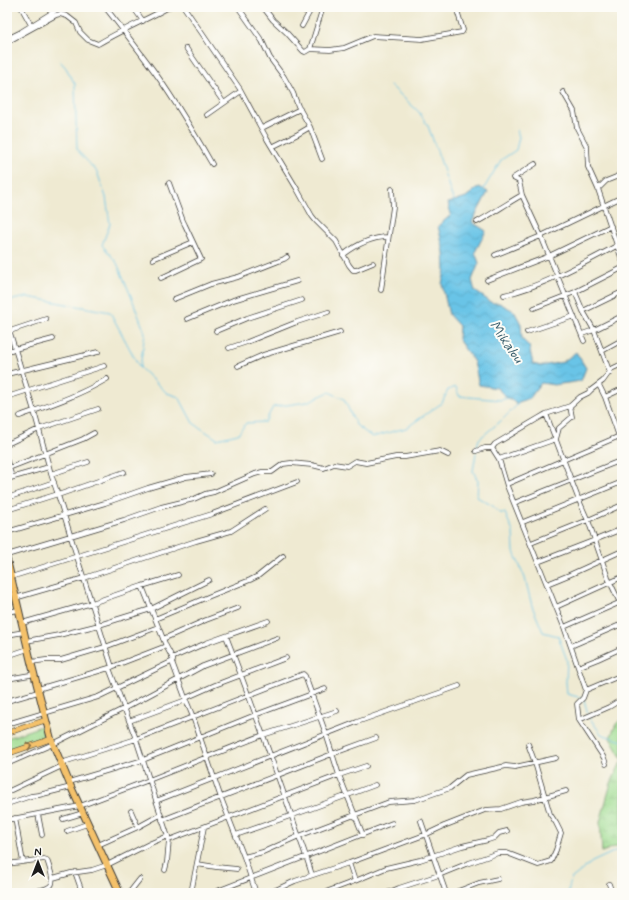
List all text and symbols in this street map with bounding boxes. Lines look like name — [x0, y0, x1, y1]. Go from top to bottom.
water label: Mikalou — [484, 317, 529, 368]
one-way arrow — [25, 742, 32, 751]
north arrow — [18, 842, 58, 882]
text: N — [34, 846, 42, 860]

